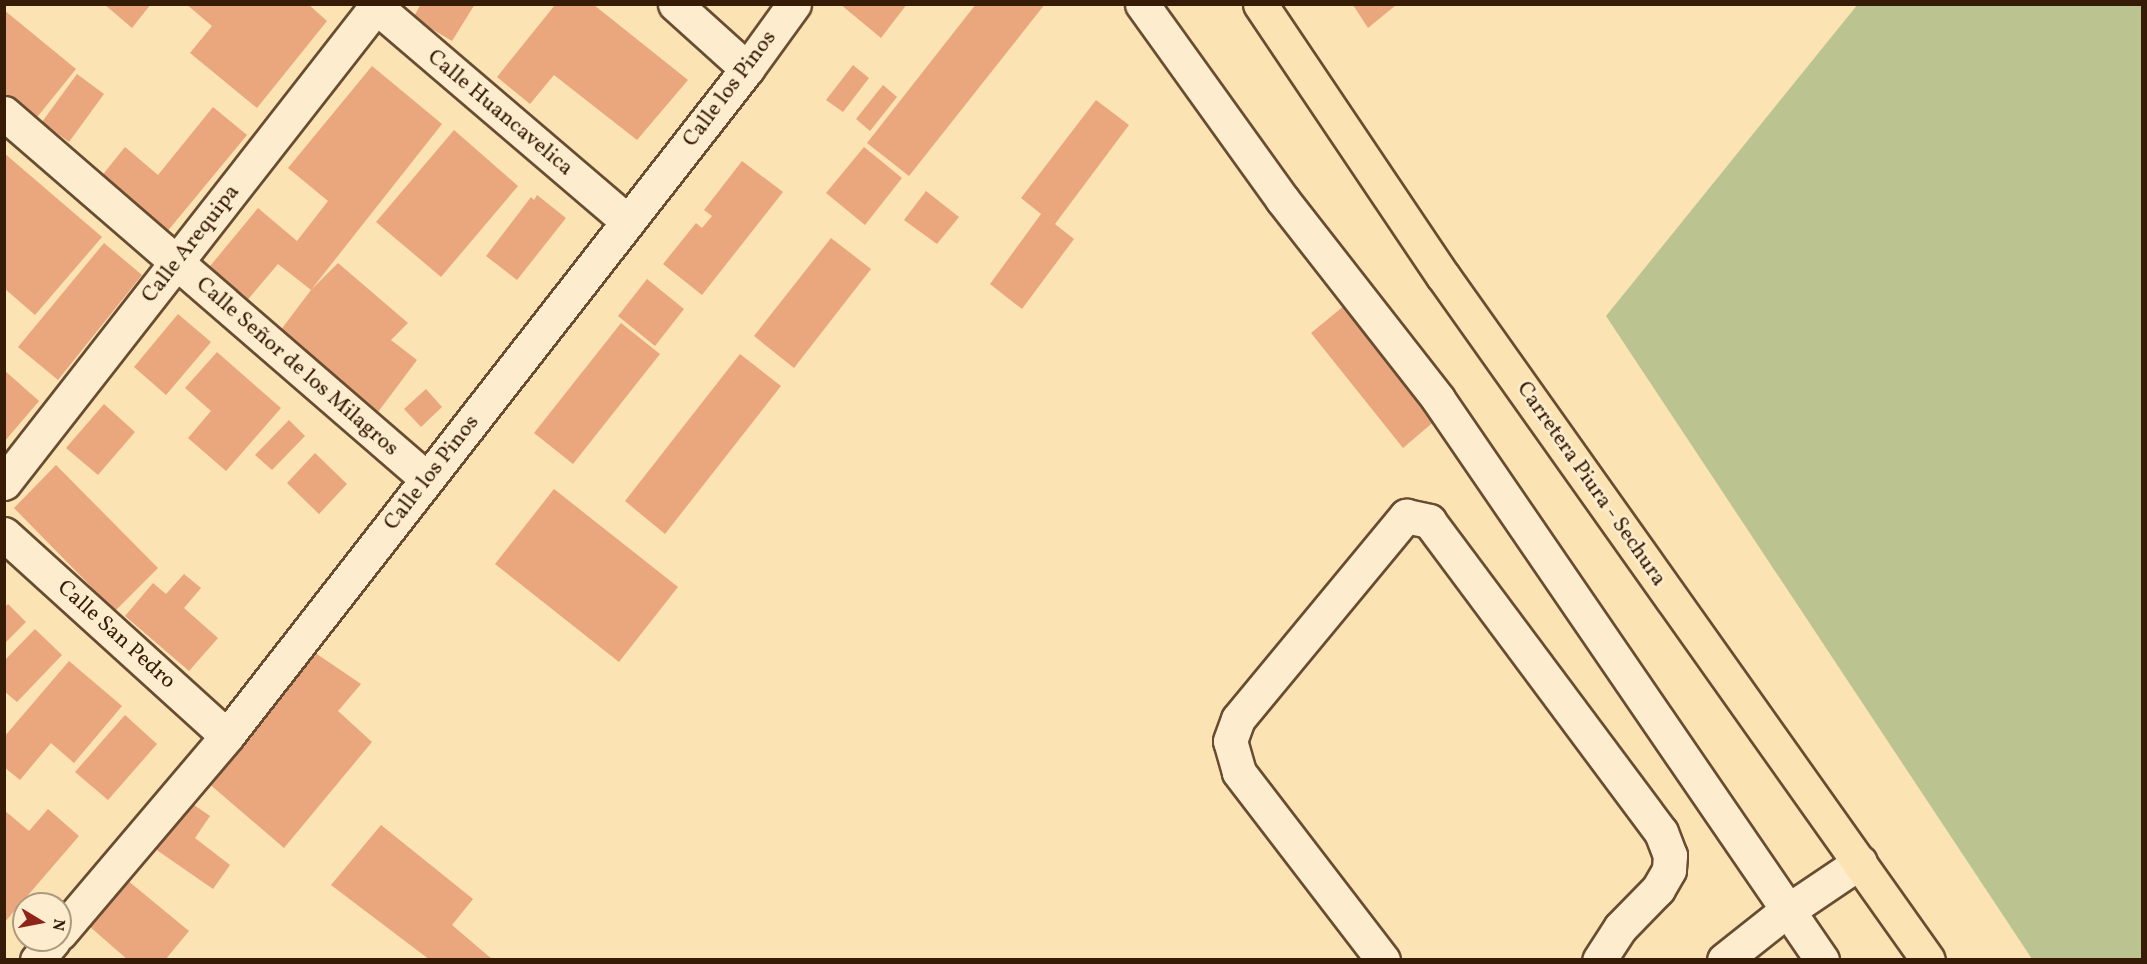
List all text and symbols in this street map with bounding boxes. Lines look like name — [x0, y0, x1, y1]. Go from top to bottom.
street label: Calle los Pinos — [678, 26, 782, 152]
street label: Calle Huancavelica — [422, 44, 578, 182]
street label: Calle Arequipa — [137, 180, 245, 308]
street label: Calle Señor de los Milagros — [190, 272, 404, 462]
street label: Carretera Piura - Sechura — [1510, 376, 1672, 592]
street label: Calle los Pinos — [379, 410, 485, 536]
street label: Calle San Pedro — [51, 575, 181, 695]
north arrow — [12, 892, 72, 952]
text: N — [46, 917, 70, 932]

